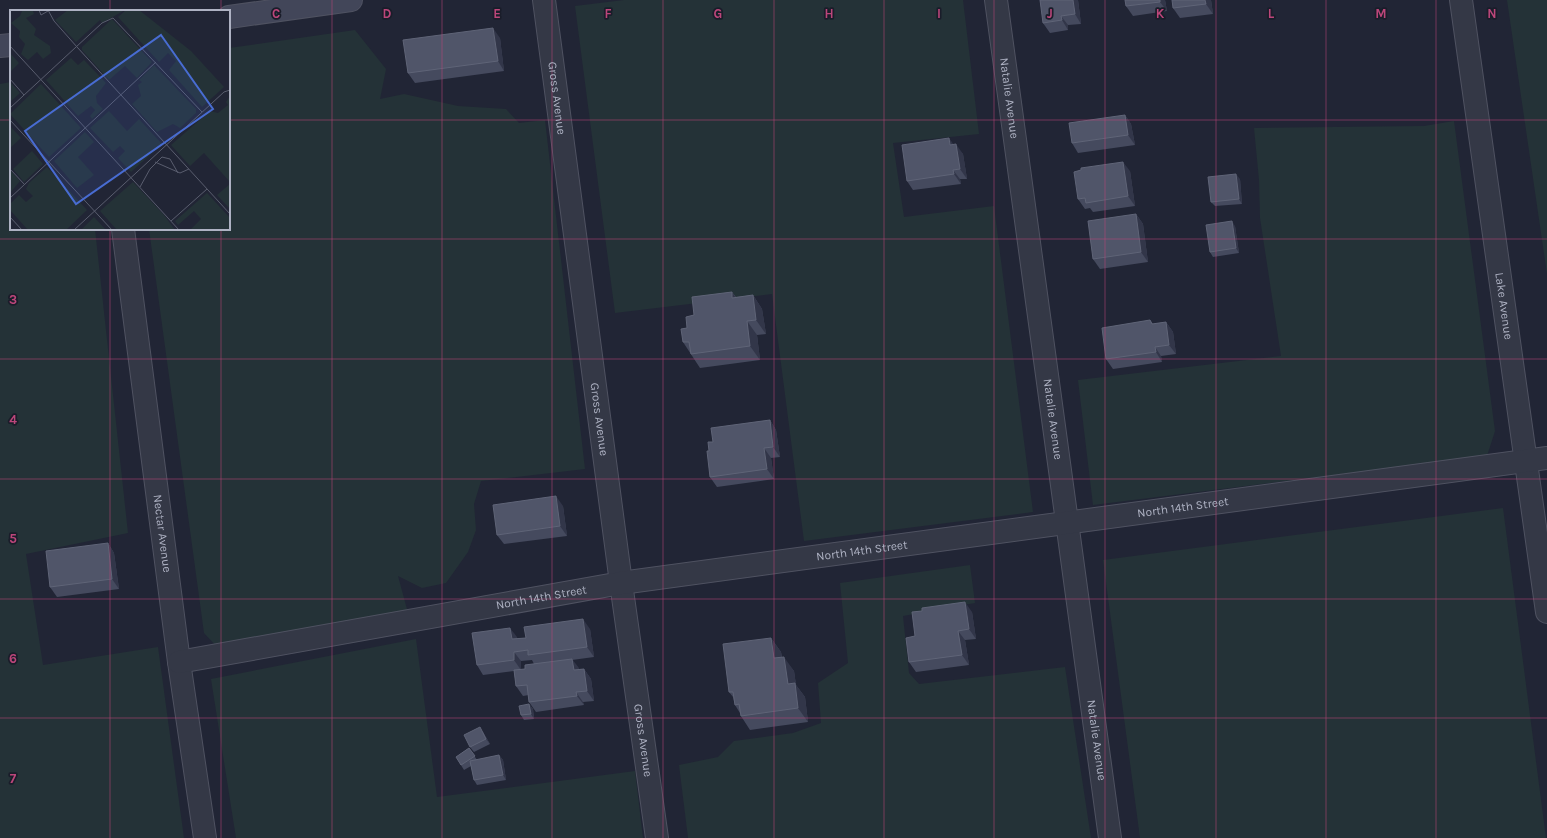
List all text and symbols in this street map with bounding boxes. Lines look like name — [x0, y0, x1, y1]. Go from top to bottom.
text: C — [272, 6, 280, 21]
text: D — [383, 6, 392, 21]
text: E — [493, 6, 501, 21]
text: F — [604, 6, 612, 21]
text: G — [714, 6, 722, 21]
text: H — [824, 6, 834, 21]
text: I — [937, 6, 941, 21]
text: J — [1047, 6, 1053, 21]
text: K — [1156, 6, 1165, 21]
text: L — [1268, 6, 1275, 21]
text: M — [1375, 6, 1387, 21]
text: N — [1487, 6, 1497, 21]
inset map — [10, 10, 230, 230]
street label: Natalie Avenue — [997, 57, 1022, 139]
street label: Gross Avenue — [545, 61, 569, 136]
street label: Lake Avenue — [1492, 272, 1516, 340]
text: 3 — [9, 292, 17, 307]
street label: Natalie Avenue — [1041, 378, 1065, 460]
street label: Gross Avenue — [588, 382, 611, 457]
text: 4 — [9, 412, 17, 427]
street label: Nectar Avenue — [150, 494, 174, 573]
street label: North 14th Street — [1136, 494, 1230, 520]
text: 5 — [9, 531, 17, 546]
street label: North 14th Street — [815, 537, 909, 564]
street label: North 14th Street — [495, 582, 588, 612]
text: 6 — [9, 651, 17, 666]
street label: Natalie Avenue — [1084, 699, 1109, 781]
street label: Gross Avenue — [631, 703, 655, 778]
text: 7 — [10, 771, 17, 786]

